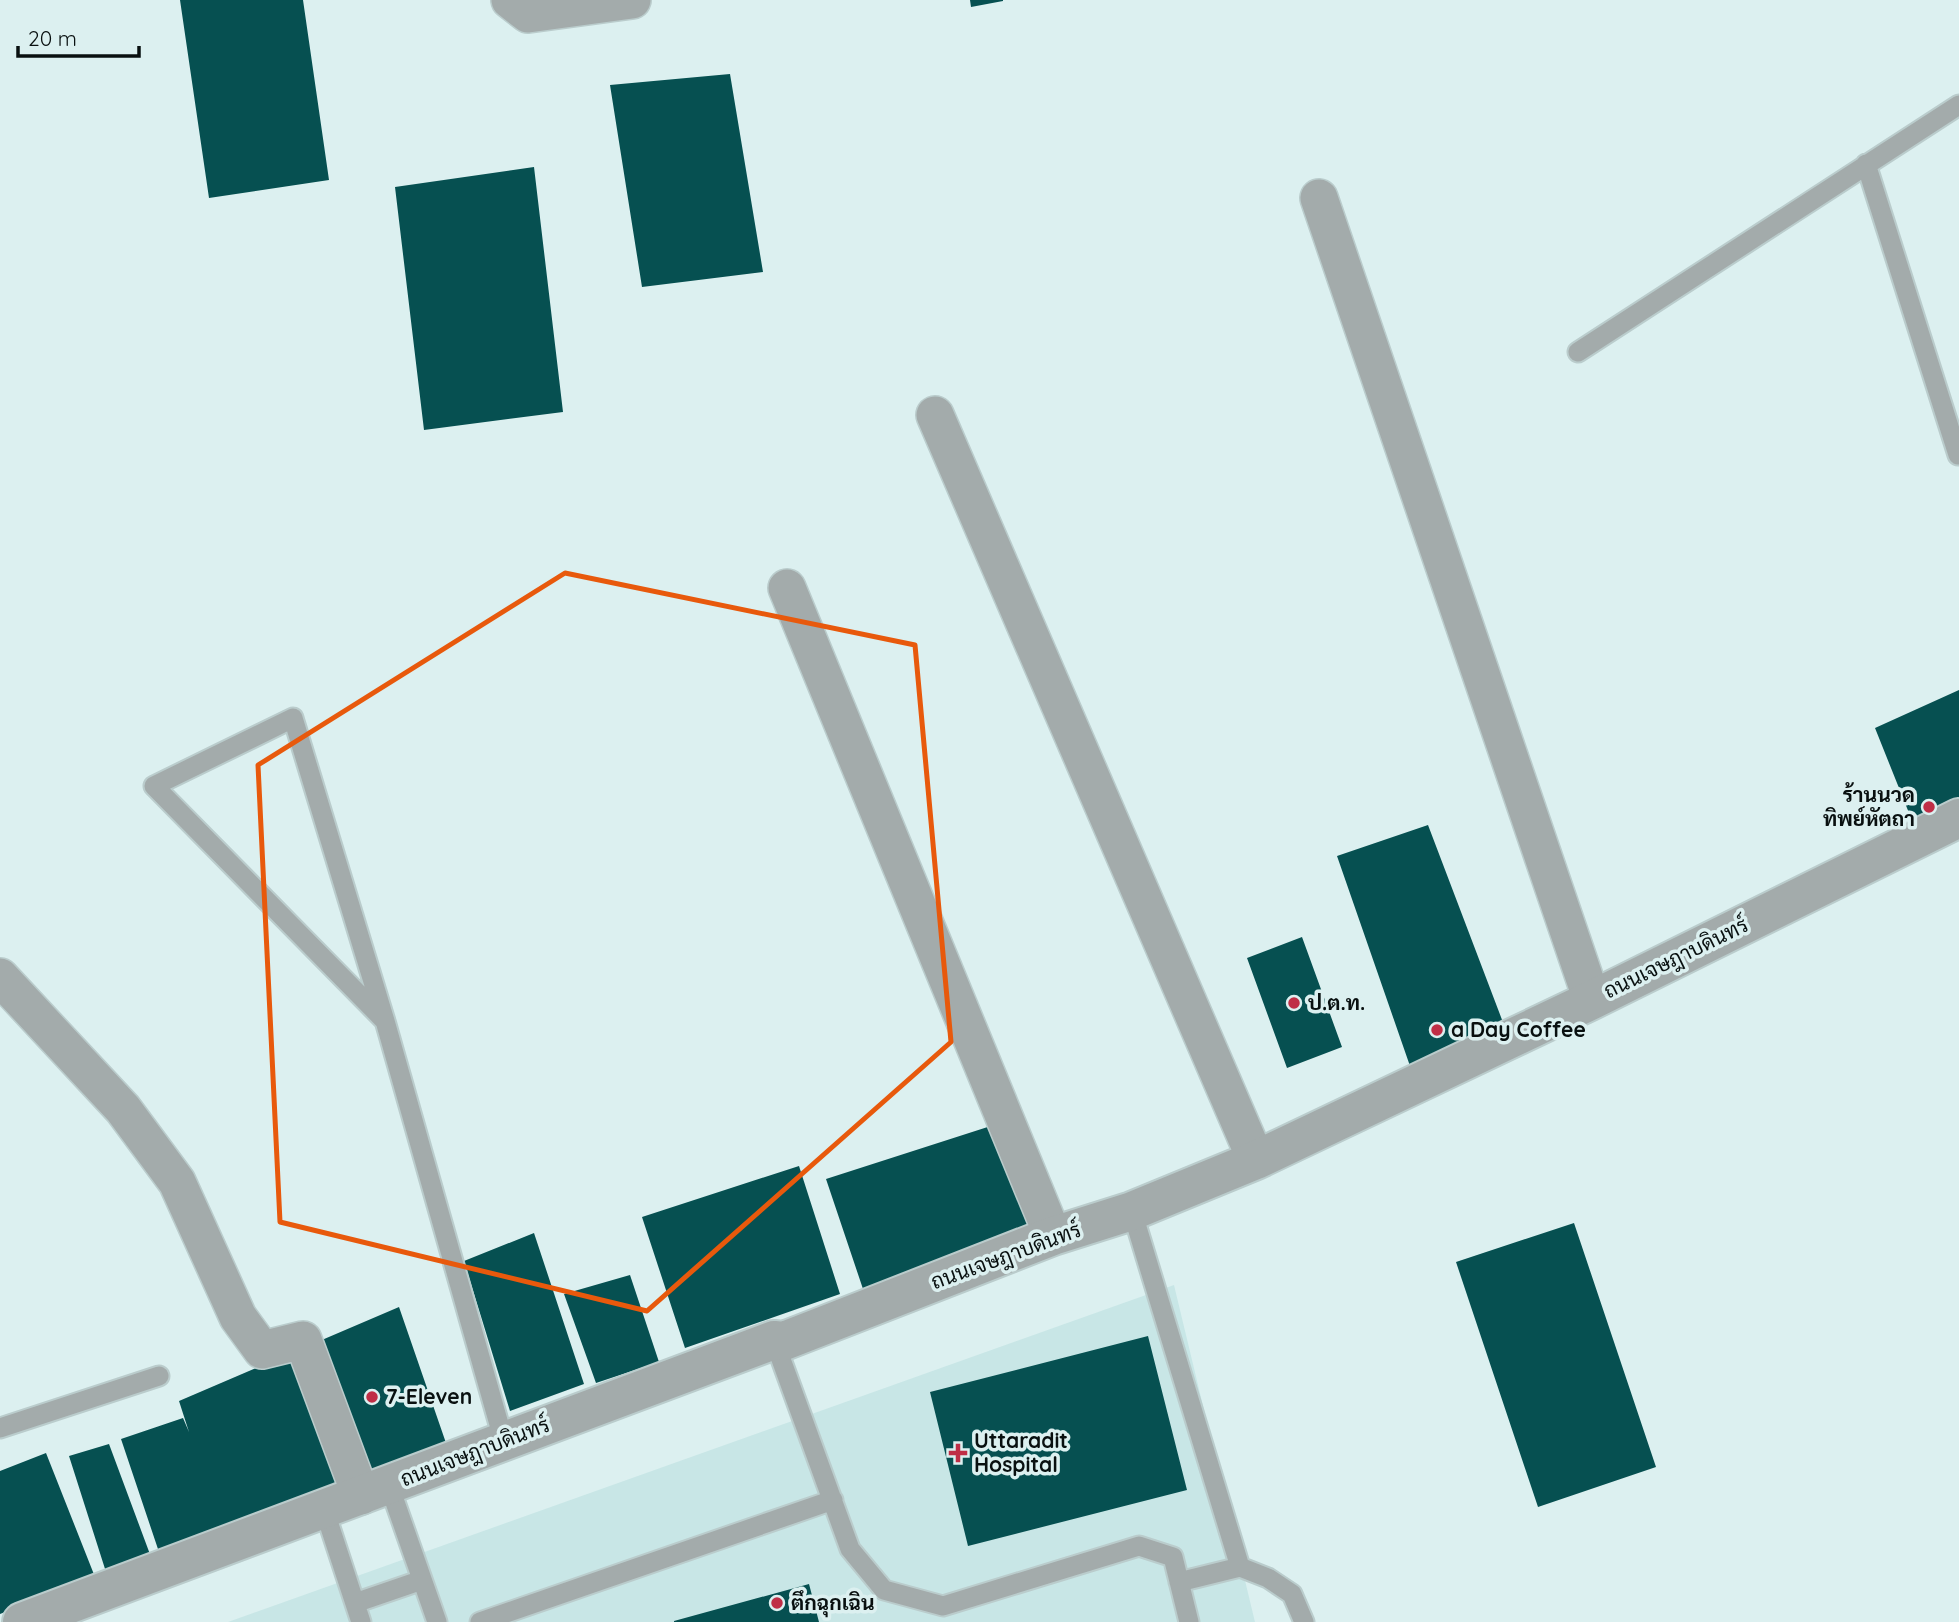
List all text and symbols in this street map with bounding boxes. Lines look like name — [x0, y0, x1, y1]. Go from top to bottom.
scale bar — [18, 14, 138, 58]
text: 20 m — [28, 25, 77, 51]
place label: ร้านนวด ทิพย์หัตถา — [1823, 781, 1915, 831]
marker: ร้านนวด ทิพย์หัตถา — [1921, 799, 1937, 815]
street label: ถนนเจษฎาบดินทร์ — [1599, 911, 1753, 1005]
place label: ป.ต.ท. — [1308, 989, 1365, 1015]
marker: ป.ต.ท. — [1286, 995, 1302, 1011]
place label: a Day Coffee — [1451, 1016, 1586, 1042]
marker: a Day Coffee — [1429, 1022, 1445, 1038]
street label: ถนนเจษฎาบดินทร์ — [927, 1216, 1085, 1296]
place label: 7-Eleven — [386, 1383, 472, 1409]
marker: 7-Eleven — [364, 1389, 380, 1405]
street label: ถนนเจษฎาบดินทร์ — [396, 1411, 554, 1493]
place label: Uttaradit Hospital — [974, 1427, 1068, 1477]
marker: Uttaradit Hospital — [948, 1443, 968, 1463]
place label: ตึกฉุกเฉิน — [791, 1589, 875, 1618]
marker: ตึกฉุกเฉิน — [769, 1595, 785, 1611]

